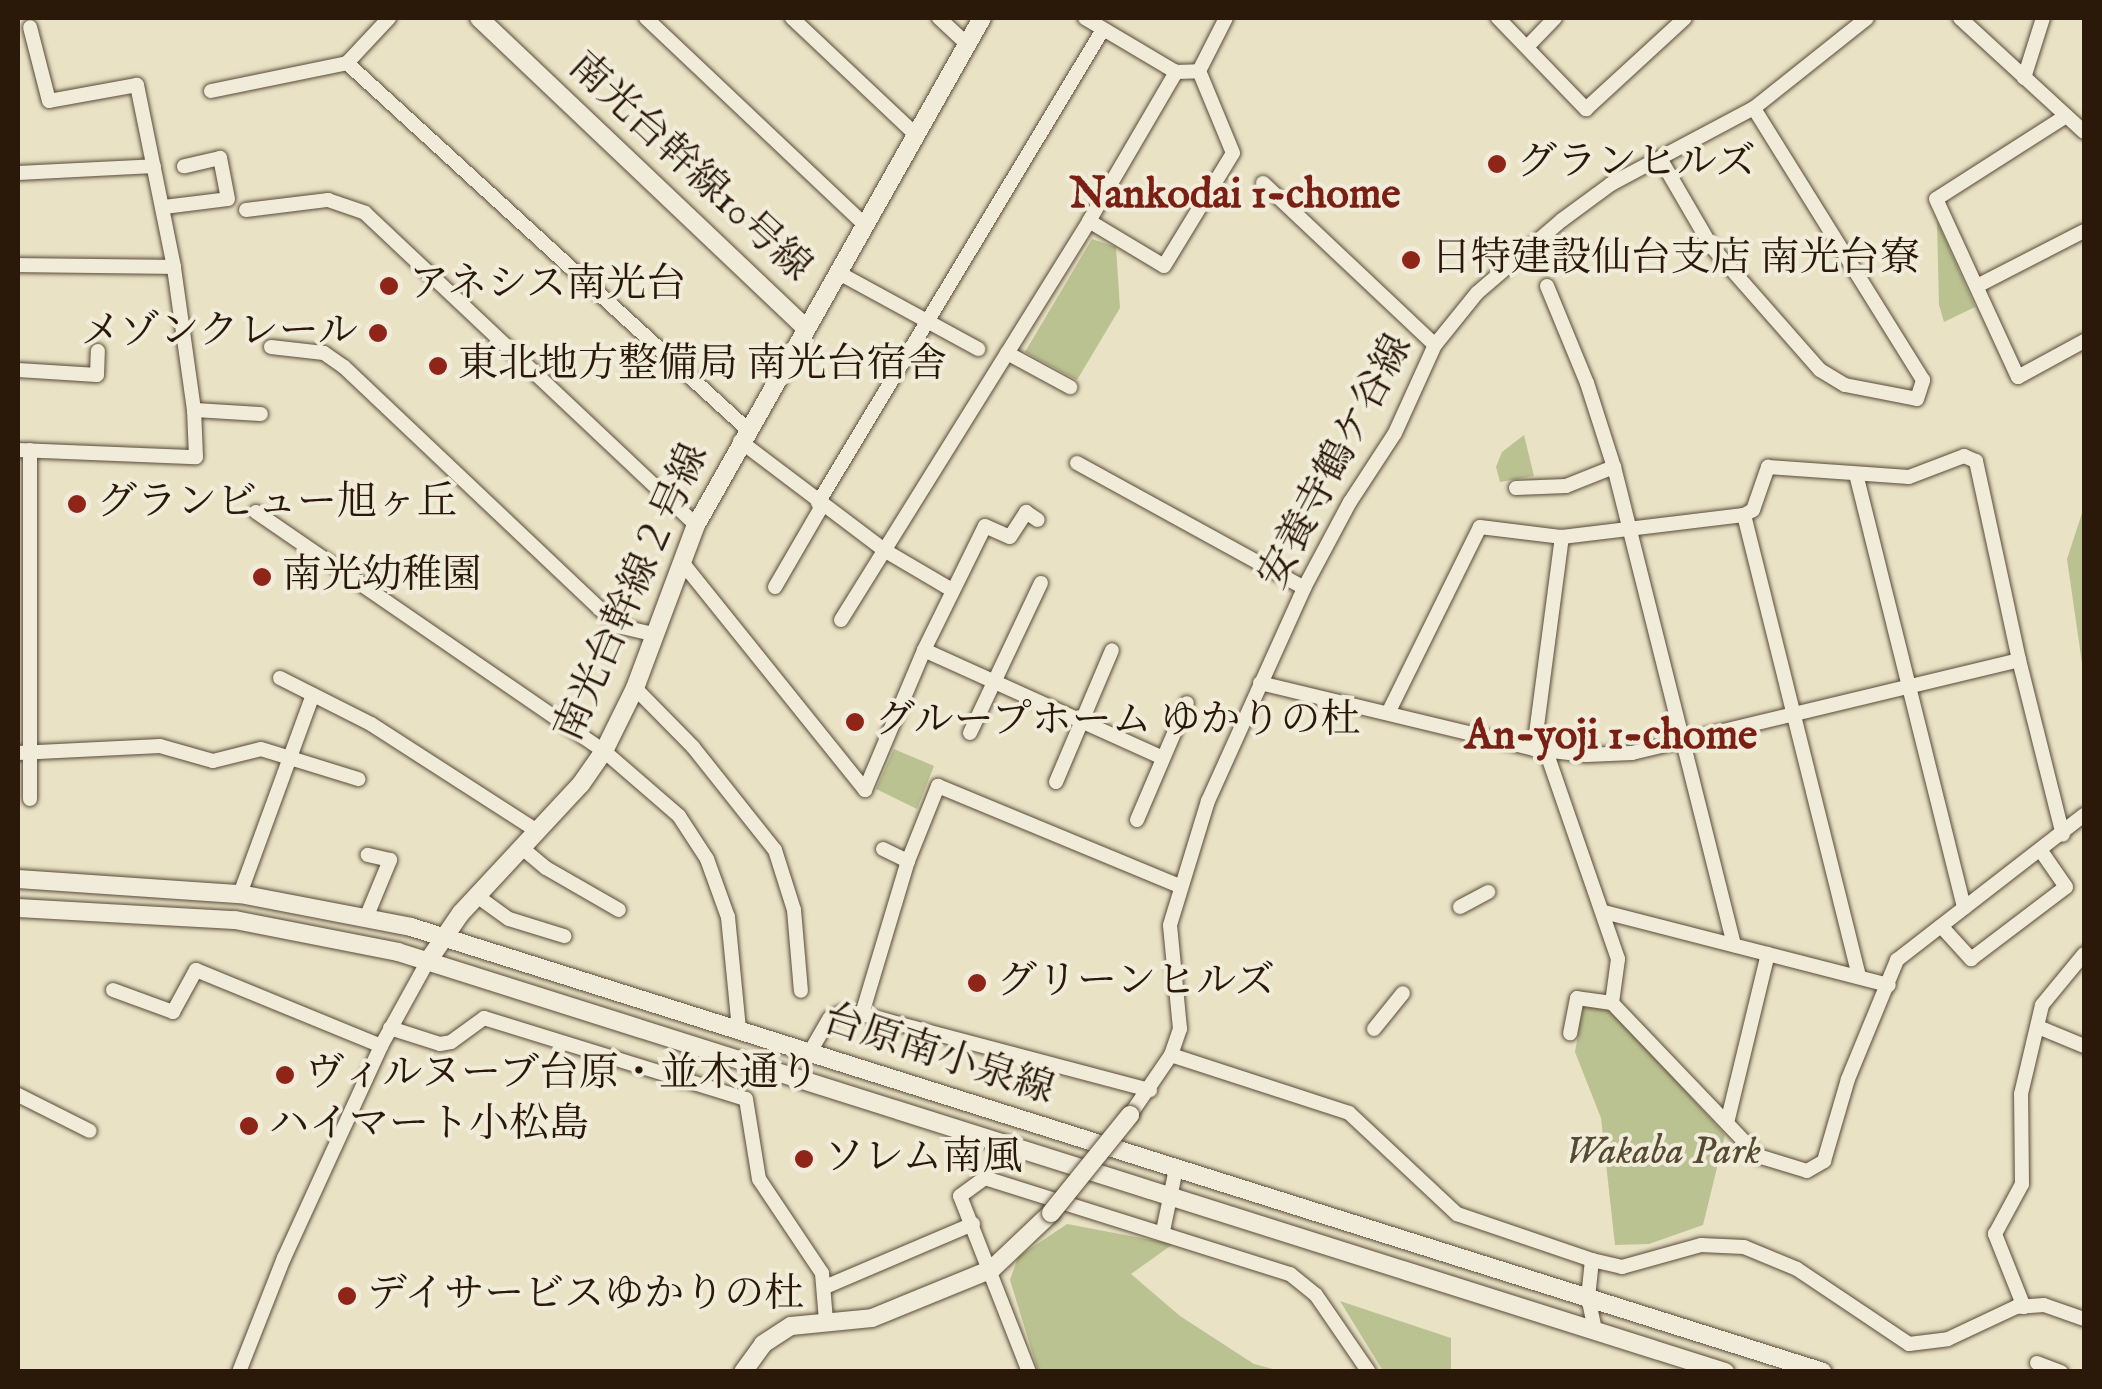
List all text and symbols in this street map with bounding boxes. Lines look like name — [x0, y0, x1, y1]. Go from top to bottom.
street label: 南光台幹線10号線 — [558, 43, 820, 293]
place label: グランヒルズ — [1517, 140, 1757, 188]
marker: グランヒルズ — [1486, 153, 1508, 175]
district label: Nankodai 1-chome — [1070, 171, 1400, 221]
place label: 日特建設仙台支店 南光台寮 — [1431, 236, 1920, 284]
marker: 日特建設仙台支店 南光台寮 — [1400, 249, 1422, 271]
place label: アネシス南光台 — [409, 262, 689, 310]
marker: アネシス南光台 — [378, 275, 400, 297]
place label: メゾンクレール — [78, 309, 358, 357]
marker: メゾンクレール — [367, 322, 389, 344]
street label: 安養寺鶴ケ谷線 — [1250, 327, 1424, 597]
place label: 東北地方整備局 南光台宿舎 — [458, 342, 947, 390]
marker: 東北地方整備局 南光台宿舎 — [427, 355, 449, 377]
street label: 南光台幹線２号線 — [546, 437, 720, 749]
place label: グランビュー旭ヶ丘 — [97, 480, 457, 528]
marker: グランビュー旭ヶ丘 — [66, 493, 88, 515]
place label: 南光幼稚園 — [282, 553, 482, 601]
marker: 南光幼稚園 — [251, 566, 273, 588]
place label: グループホーム ゆかりの杜 — [875, 698, 1364, 746]
marker: グループホーム ゆかりの杜 — [844, 711, 866, 733]
district label: An-yoji 1-chome — [1465, 712, 1757, 762]
place label: グリーンヒルズ — [997, 959, 1277, 1007]
marker: グリーンヒルズ — [966, 972, 988, 994]
street label: 台原南小泉線 — [816, 996, 1060, 1116]
place label: ヴィルヌーブ台原・並木通り — [305, 1051, 825, 1099]
marker: ヴィルヌーブ台原・並木通り — [274, 1064, 296, 1086]
place label: ハイマート小松島 — [269, 1102, 589, 1150]
marker: ハイマート小松島 — [238, 1115, 260, 1137]
park label: Wakaba Park — [1565, 1129, 1761, 1177]
place label: ソレム南風 — [824, 1135, 1024, 1183]
marker: ソレム南風 — [793, 1148, 815, 1170]
place label: デイサービスゆかりの杜 — [367, 1272, 807, 1320]
marker: デイサービスゆかりの杜 — [336, 1285, 358, 1307]

